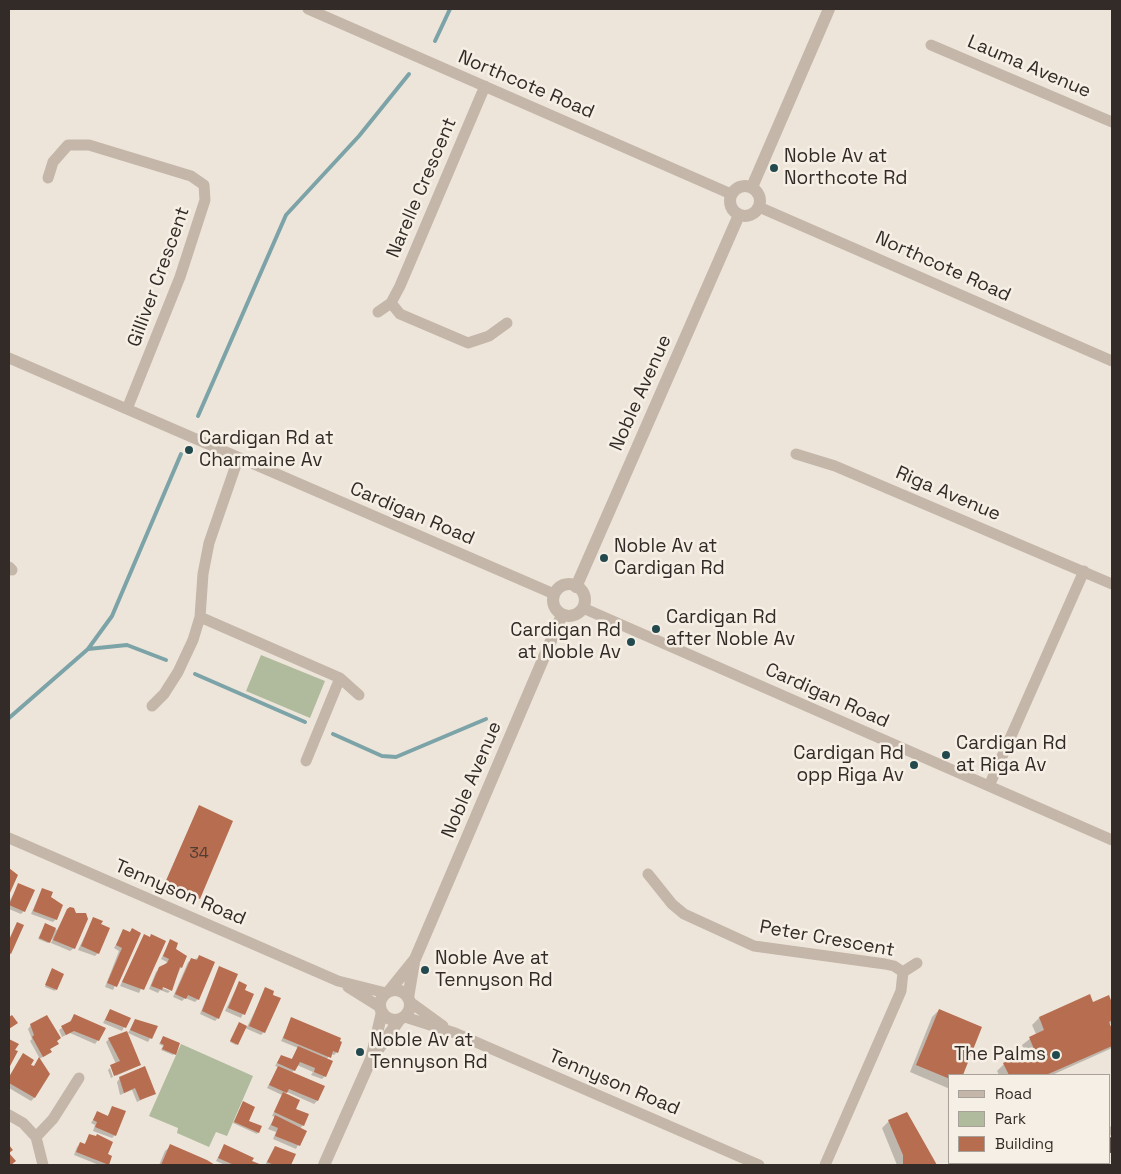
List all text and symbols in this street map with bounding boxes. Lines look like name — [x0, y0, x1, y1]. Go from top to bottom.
street label: Lauma Avenue — [964, 31, 1094, 103]
street label: Northcote Road — [454, 46, 598, 124]
street label: Narelle Crescent — [382, 114, 462, 262]
place label: Noble Av at Northcote Rd — [784, 146, 907, 190]
marker: Noble Av at Northcote Rd — [768, 162, 780, 174]
street label: Gilliver Crescent — [123, 204, 195, 350]
street label: Northcote Road — [872, 227, 1014, 307]
street label: Noble Avenue — [605, 332, 677, 454]
place label: Cardigan Rd at Charmaine Av — [199, 428, 334, 472]
marker: Cardigan Rd at Charmaine Av — [183, 444, 195, 456]
street label: Riga Avenue — [892, 462, 1004, 526]
street label: Cardigan Road — [346, 477, 478, 551]
place label: Noble Av at Cardigan Rd — [614, 536, 725, 580]
marker: Noble Av at Cardigan Rd — [598, 552, 610, 564]
place label: Cardigan Rd after Noble Av — [666, 607, 795, 651]
place label: Cardigan Rd at Noble Av — [510, 620, 621, 664]
marker: Cardigan Rd after Noble Av — [650, 623, 662, 635]
marker: Cardigan Rd at Noble Av — [625, 636, 637, 648]
street label: Cardigan Road — [762, 659, 892, 733]
street label: Noble Avenue — [437, 718, 507, 842]
place label: Cardigan Rd at Riga Av — [956, 733, 1067, 777]
place label: Cardigan Rd opp Riga Av — [793, 743, 904, 787]
marker: Cardigan Rd at Riga Av — [940, 749, 952, 761]
marker: Cardigan Rd opp Riga Av — [908, 759, 920, 771]
house number: 34 — [189, 844, 209, 864]
street label: Tennyson Road — [111, 855, 249, 931]
street label: Peter Crescent — [758, 916, 896, 962]
place label: Noble Ave at Tennyson Rd — [435, 948, 553, 992]
marker: Noble Ave at Tennyson Rd — [419, 964, 431, 976]
place label: Noble Av at Tennyson Rd — [370, 1030, 488, 1074]
place label: The Palms — [954, 1044, 1046, 1066]
street label: Tennyson Road — [545, 1045, 683, 1121]
marker: Noble Av at Tennyson Rd — [354, 1046, 366, 1058]
marker: The Palms — [1050, 1049, 1062, 1061]
legend — [948, 1074, 1111, 1164]
text: Road — [995, 1084, 1032, 1103]
text: Park — [995, 1109, 1026, 1128]
text: Building — [995, 1134, 1054, 1153]

